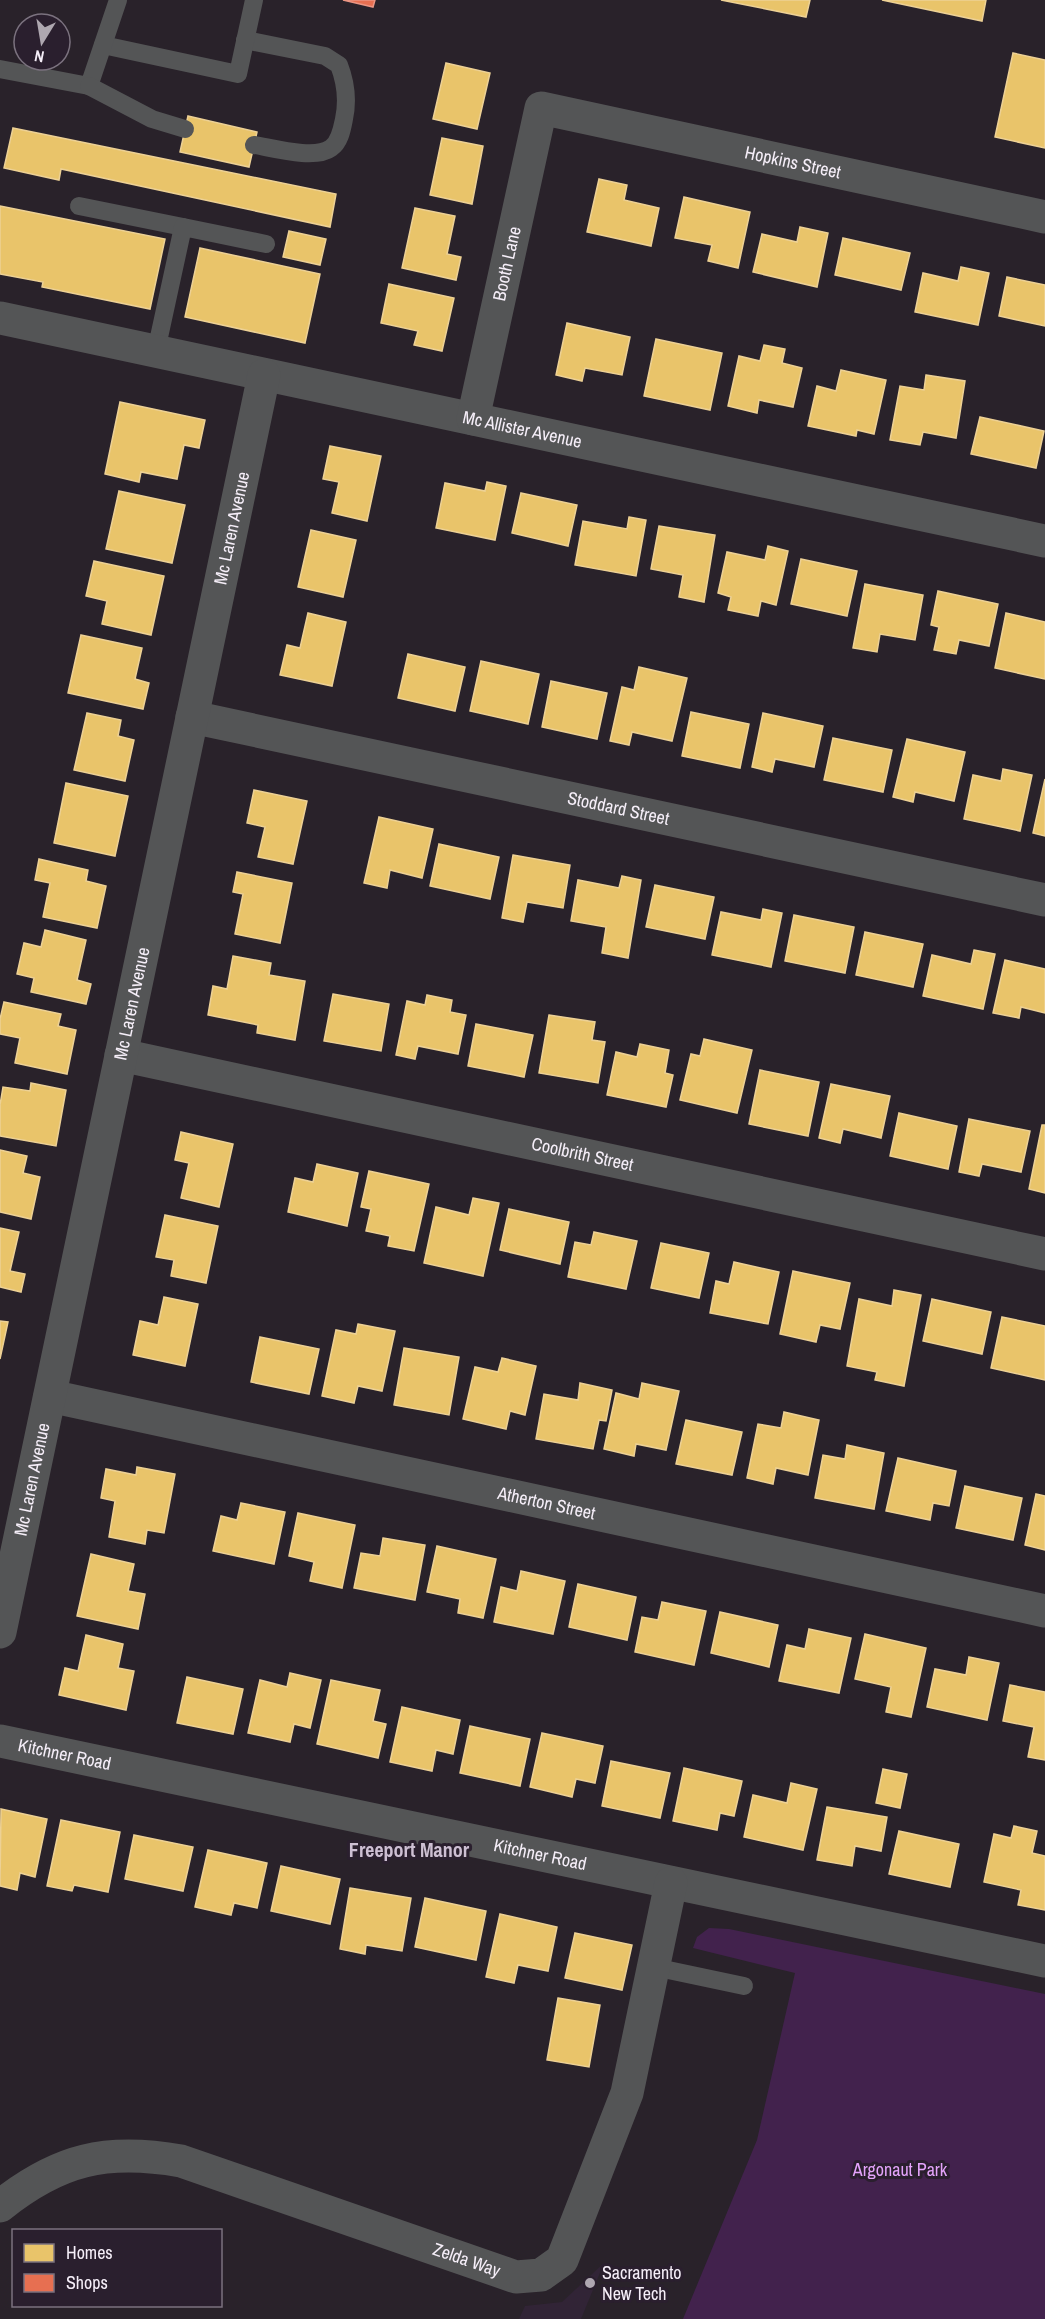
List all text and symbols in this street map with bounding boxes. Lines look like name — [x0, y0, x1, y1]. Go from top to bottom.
north arrow — [12, 12, 72, 72]
text: N — [32, 45, 46, 68]
street label: Hopkins Street — [743, 139, 843, 185]
street label: Booth Lane — [486, 224, 527, 303]
street label: Mc Allister Avenue — [460, 404, 584, 454]
street label: Mc Laren Avenue — [207, 469, 255, 587]
street label: Stoddard Street — [565, 785, 672, 831]
street label: Mc Laren Avenue — [107, 945, 155, 1062]
street label: Coolbrith Street — [529, 1131, 636, 1177]
street label: Mc Laren Avenue — [8, 1421, 56, 1538]
street label: Atherton Street — [494, 1480, 598, 1526]
street label: Kitchner Road — [16, 1732, 113, 1776]
street label: Kitchner Road — [491, 1832, 589, 1876]
district label: Freeport Manor — [349, 1836, 470, 1863]
park label: Argonaut Park — [852, 2157, 948, 2182]
legend — [12, 2229, 222, 2307]
street label: Zelda Way — [430, 2236, 505, 2283]
text: Homes — [66, 2240, 113, 2265]
place label: Sacramento New Tech — [602, 2260, 682, 2306]
text: Shops — [66, 2270, 108, 2295]
marker: Sacramento New Tech — [583, 2276, 597, 2290]

